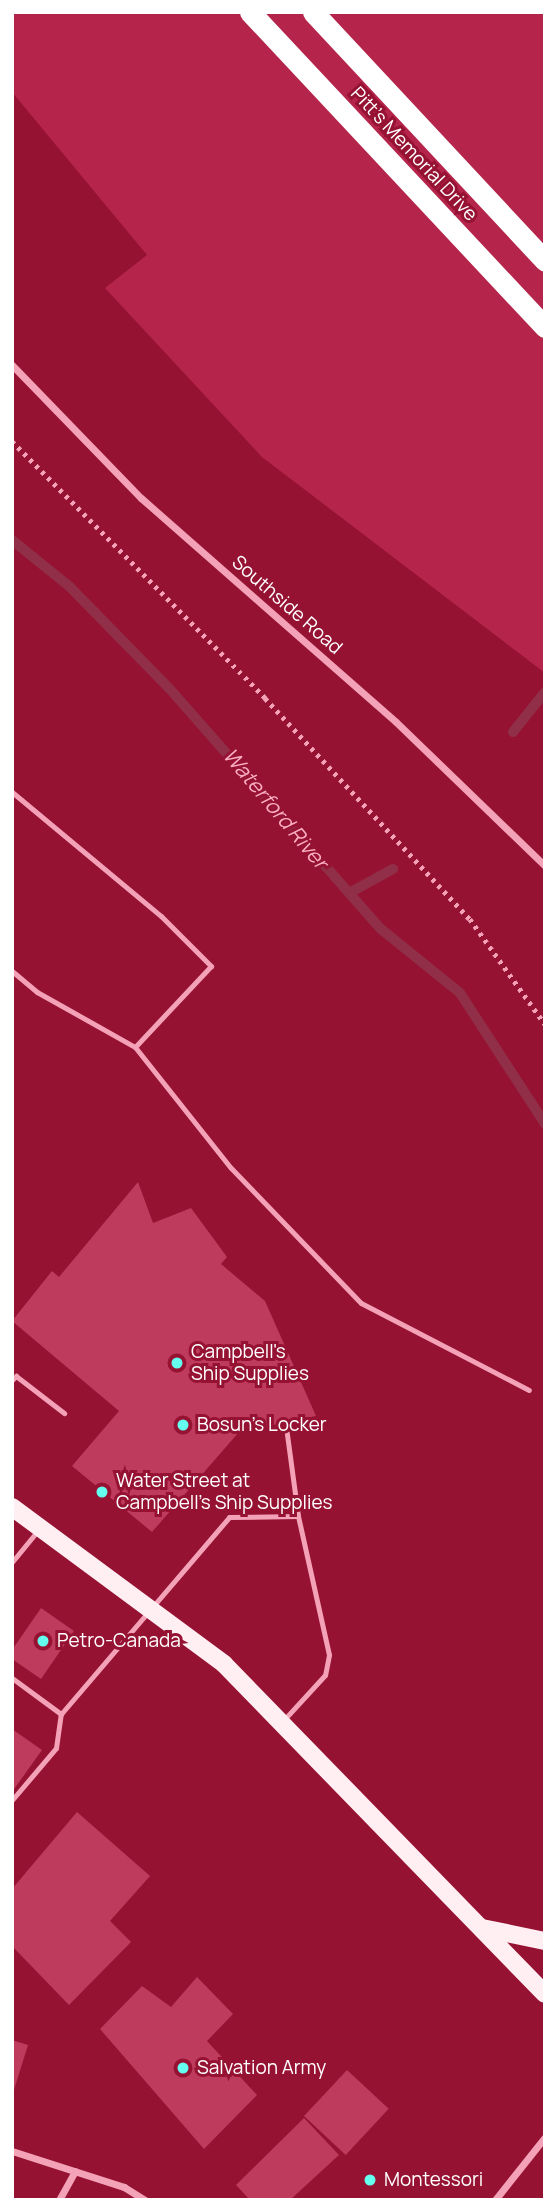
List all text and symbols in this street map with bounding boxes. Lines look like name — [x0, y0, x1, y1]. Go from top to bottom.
street label: Pitt's Memorial Drive — [346, 82, 482, 226]
street label: Southside Road — [227, 551, 347, 659]
water label: Waterford River — [218, 742, 334, 874]
place label: Campbell's Ship Supplies — [191, 1341, 309, 1385]
marker: Campbell's Ship Supplies — [169, 1355, 185, 1371]
place label: Bosun's Locker — [197, 1414, 327, 1436]
marker: Bosun's Locker — [175, 1417, 191, 1433]
place label: Water Street at Campbell's Ship Supplies — [116, 1470, 332, 1514]
marker: Water Street at Campbell's Ship Supplies — [94, 1484, 110, 1500]
place label: Petro-Canada — [57, 1630, 181, 1652]
marker: Petro-Canada — [35, 1633, 51, 1649]
place label: Salvation Army — [197, 2057, 326, 2079]
marker: Salvation Army — [175, 2060, 191, 2076]
place label: Montessori — [384, 2169, 483, 2191]
marker: Montessori — [362, 2172, 378, 2188]

